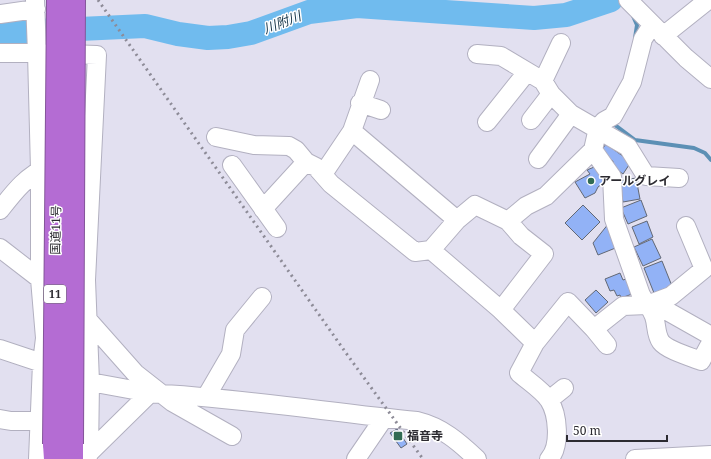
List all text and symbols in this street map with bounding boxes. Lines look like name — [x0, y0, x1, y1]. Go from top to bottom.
water label: 川附川 — [261, 6, 305, 37]
place label: アールグレイ — [599, 172, 670, 189]
marker: アールグレイ — [586, 176, 596, 186]
street label: 国道11号 — [47, 205, 64, 255]
road number: 11 — [44, 285, 66, 303]
scale bar — [567, 417, 667, 443]
text: 50 m — [573, 422, 601, 439]
place label: 福音寺 — [407, 427, 443, 444]
marker: 福音寺 — [392, 430, 404, 442]

